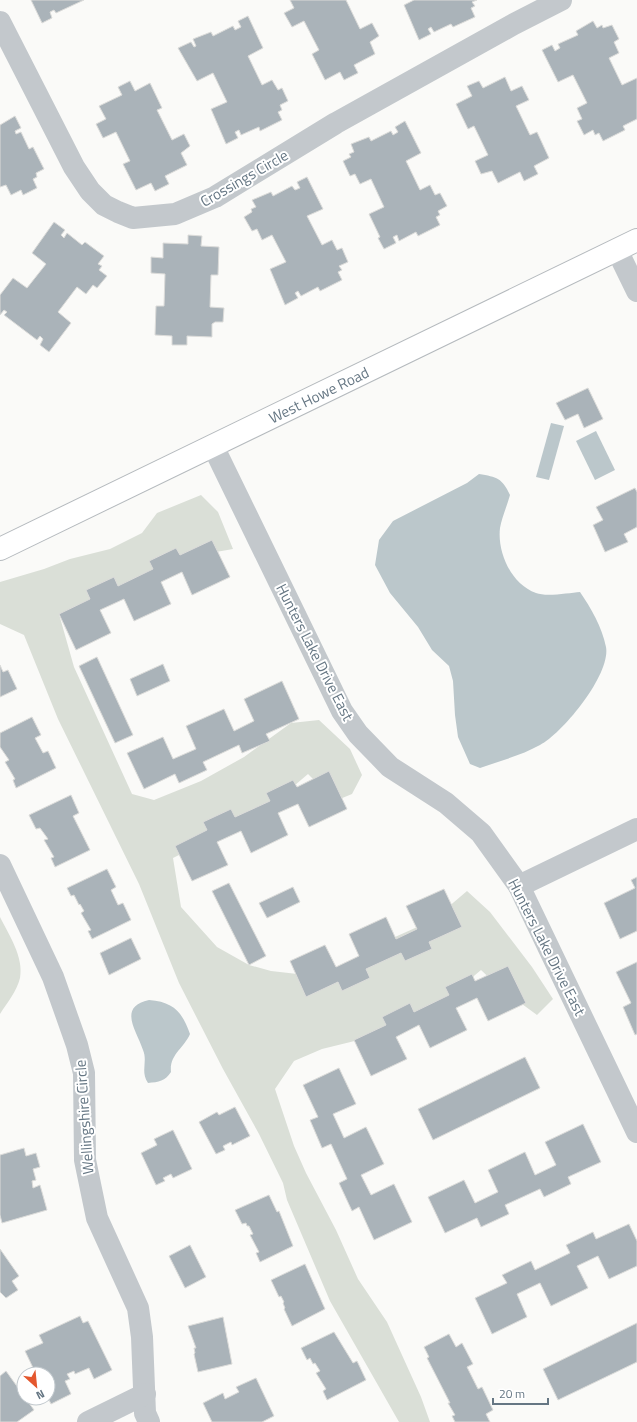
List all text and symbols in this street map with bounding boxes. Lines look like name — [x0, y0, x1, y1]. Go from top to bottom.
street label: Crossings Circle — [196, 143, 292, 213]
street label: West Howe Road — [265, 360, 372, 429]
street label: Hunters Lake Drive East — [270, 579, 360, 725]
street label: Hunters Lake Drive East — [502, 874, 592, 1020]
street label: Wellingshire Circle — [69, 1059, 99, 1175]
north arrow — [16, 1366, 56, 1406]
scale bar — [493, 1380, 548, 1406]
text: 20 m — [499, 1384, 525, 1403]
text: N — [34, 1386, 48, 1404]

